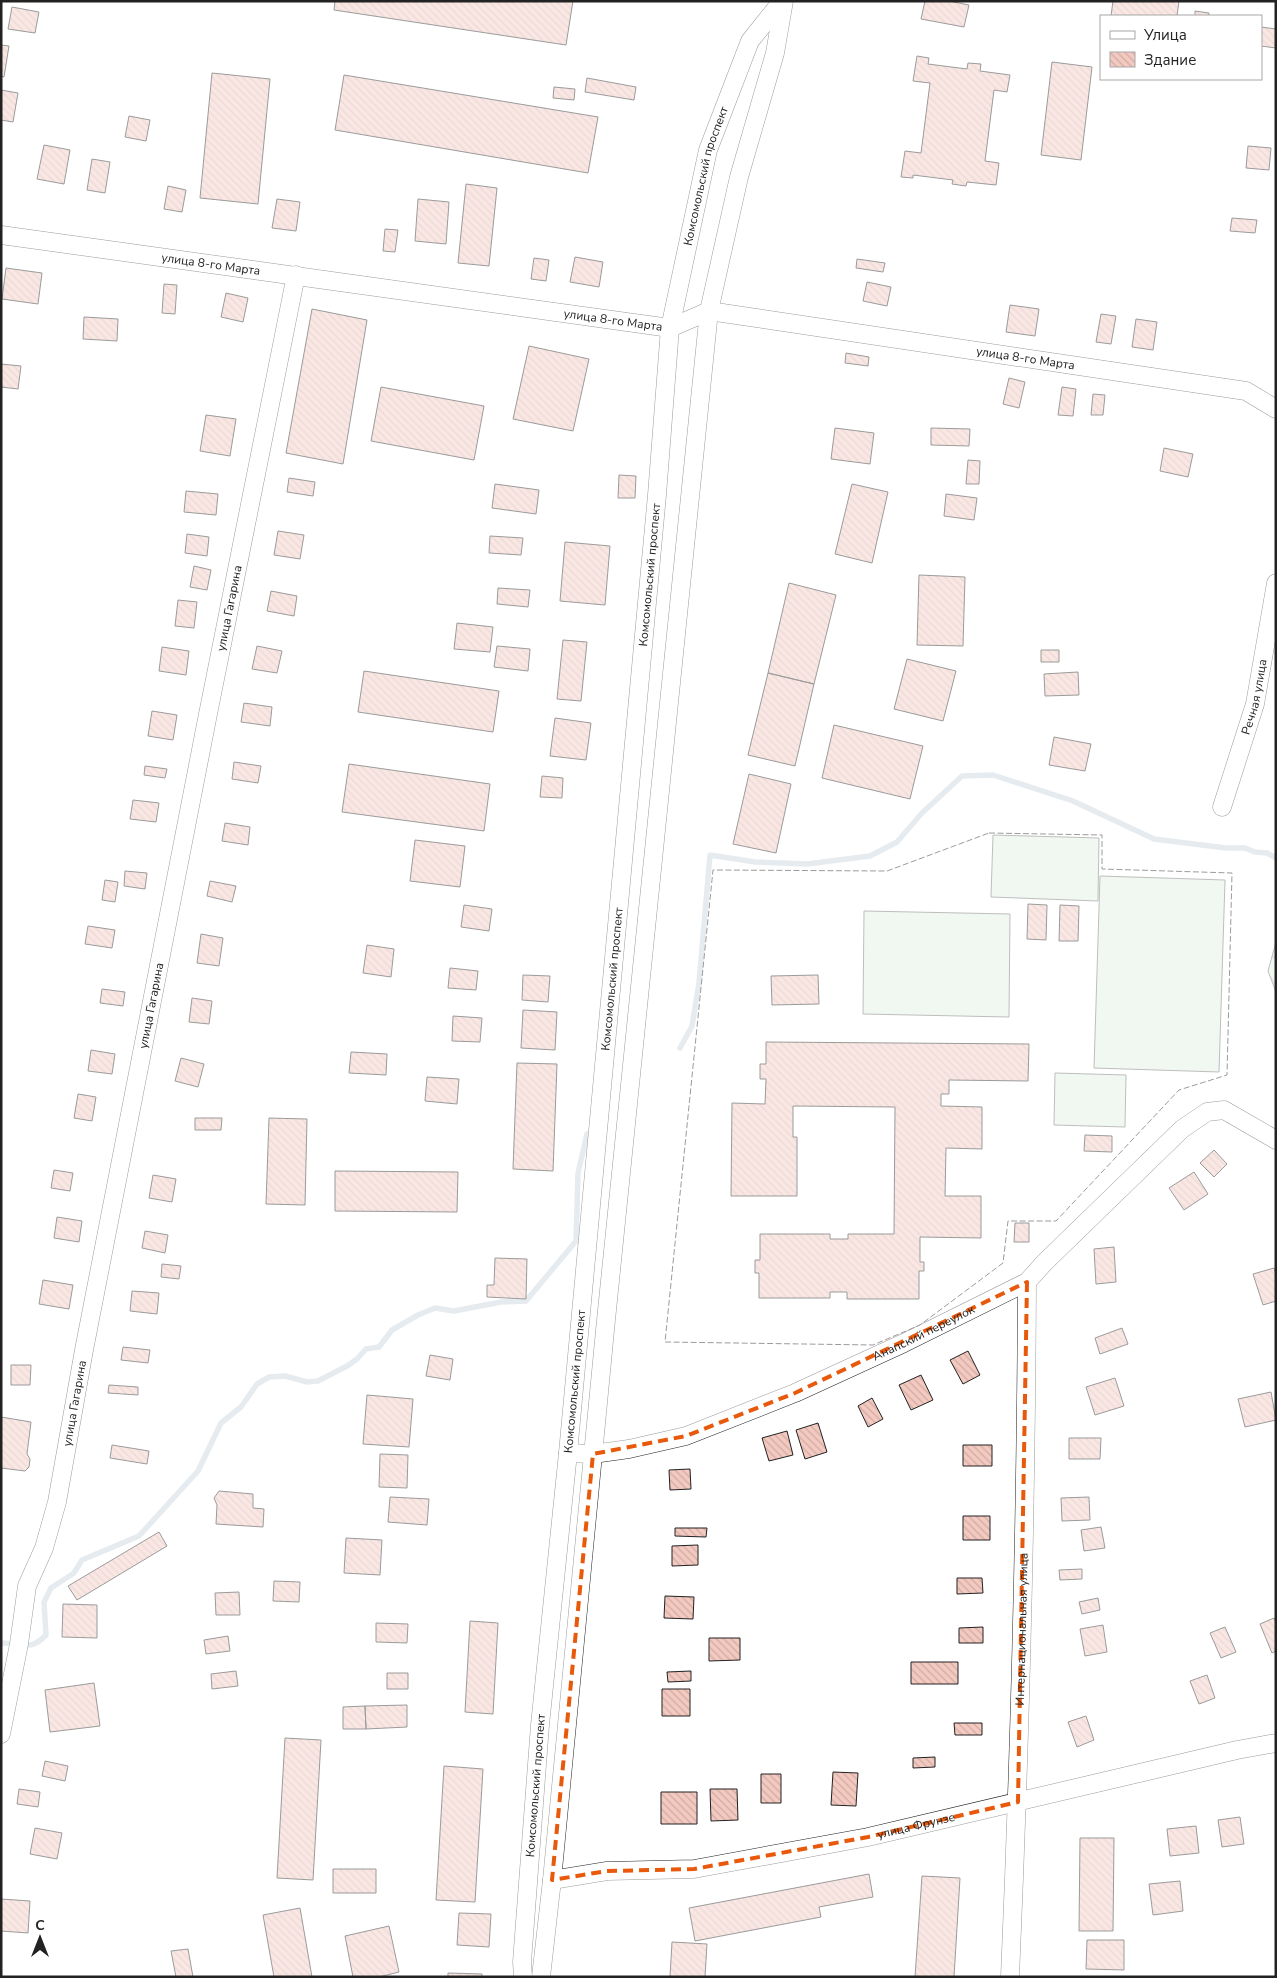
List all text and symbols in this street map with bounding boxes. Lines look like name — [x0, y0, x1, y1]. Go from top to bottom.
legend — [1100, 15, 1262, 80]
text: Улица — [1143, 25, 1187, 45]
text: Здание — [1144, 50, 1196, 70]
street label: Комсомольский проспект — [680, 104, 732, 247]
street label: улица 8-го Марта — [161, 249, 261, 279]
street label: улица 8-го Марта — [563, 305, 664, 335]
street label: улица 8-го Марта — [975, 343, 1076, 373]
street label: Комсомольский проспект — [635, 502, 664, 647]
street label: улица Гагарина — [213, 564, 246, 653]
street label: Речная улица — [1238, 658, 1271, 737]
street label: Комсомольский проспект — [597, 906, 627, 1051]
street label: улица Гагарина — [135, 961, 167, 1050]
street label: Анапский переулок — [870, 1301, 978, 1364]
street label: Комсомольский проспект — [560, 1309, 589, 1454]
street label: улица Гагарина — [59, 1359, 90, 1448]
street label: Интернациональная улица — [1012, 1553, 1032, 1706]
street label: Комсомольский проспект — [522, 1712, 549, 1858]
street label: улица Фрунзе — [875, 1809, 957, 1843]
north arrow — [15, 1913, 65, 1963]
text: С — [35, 1916, 45, 1935]

